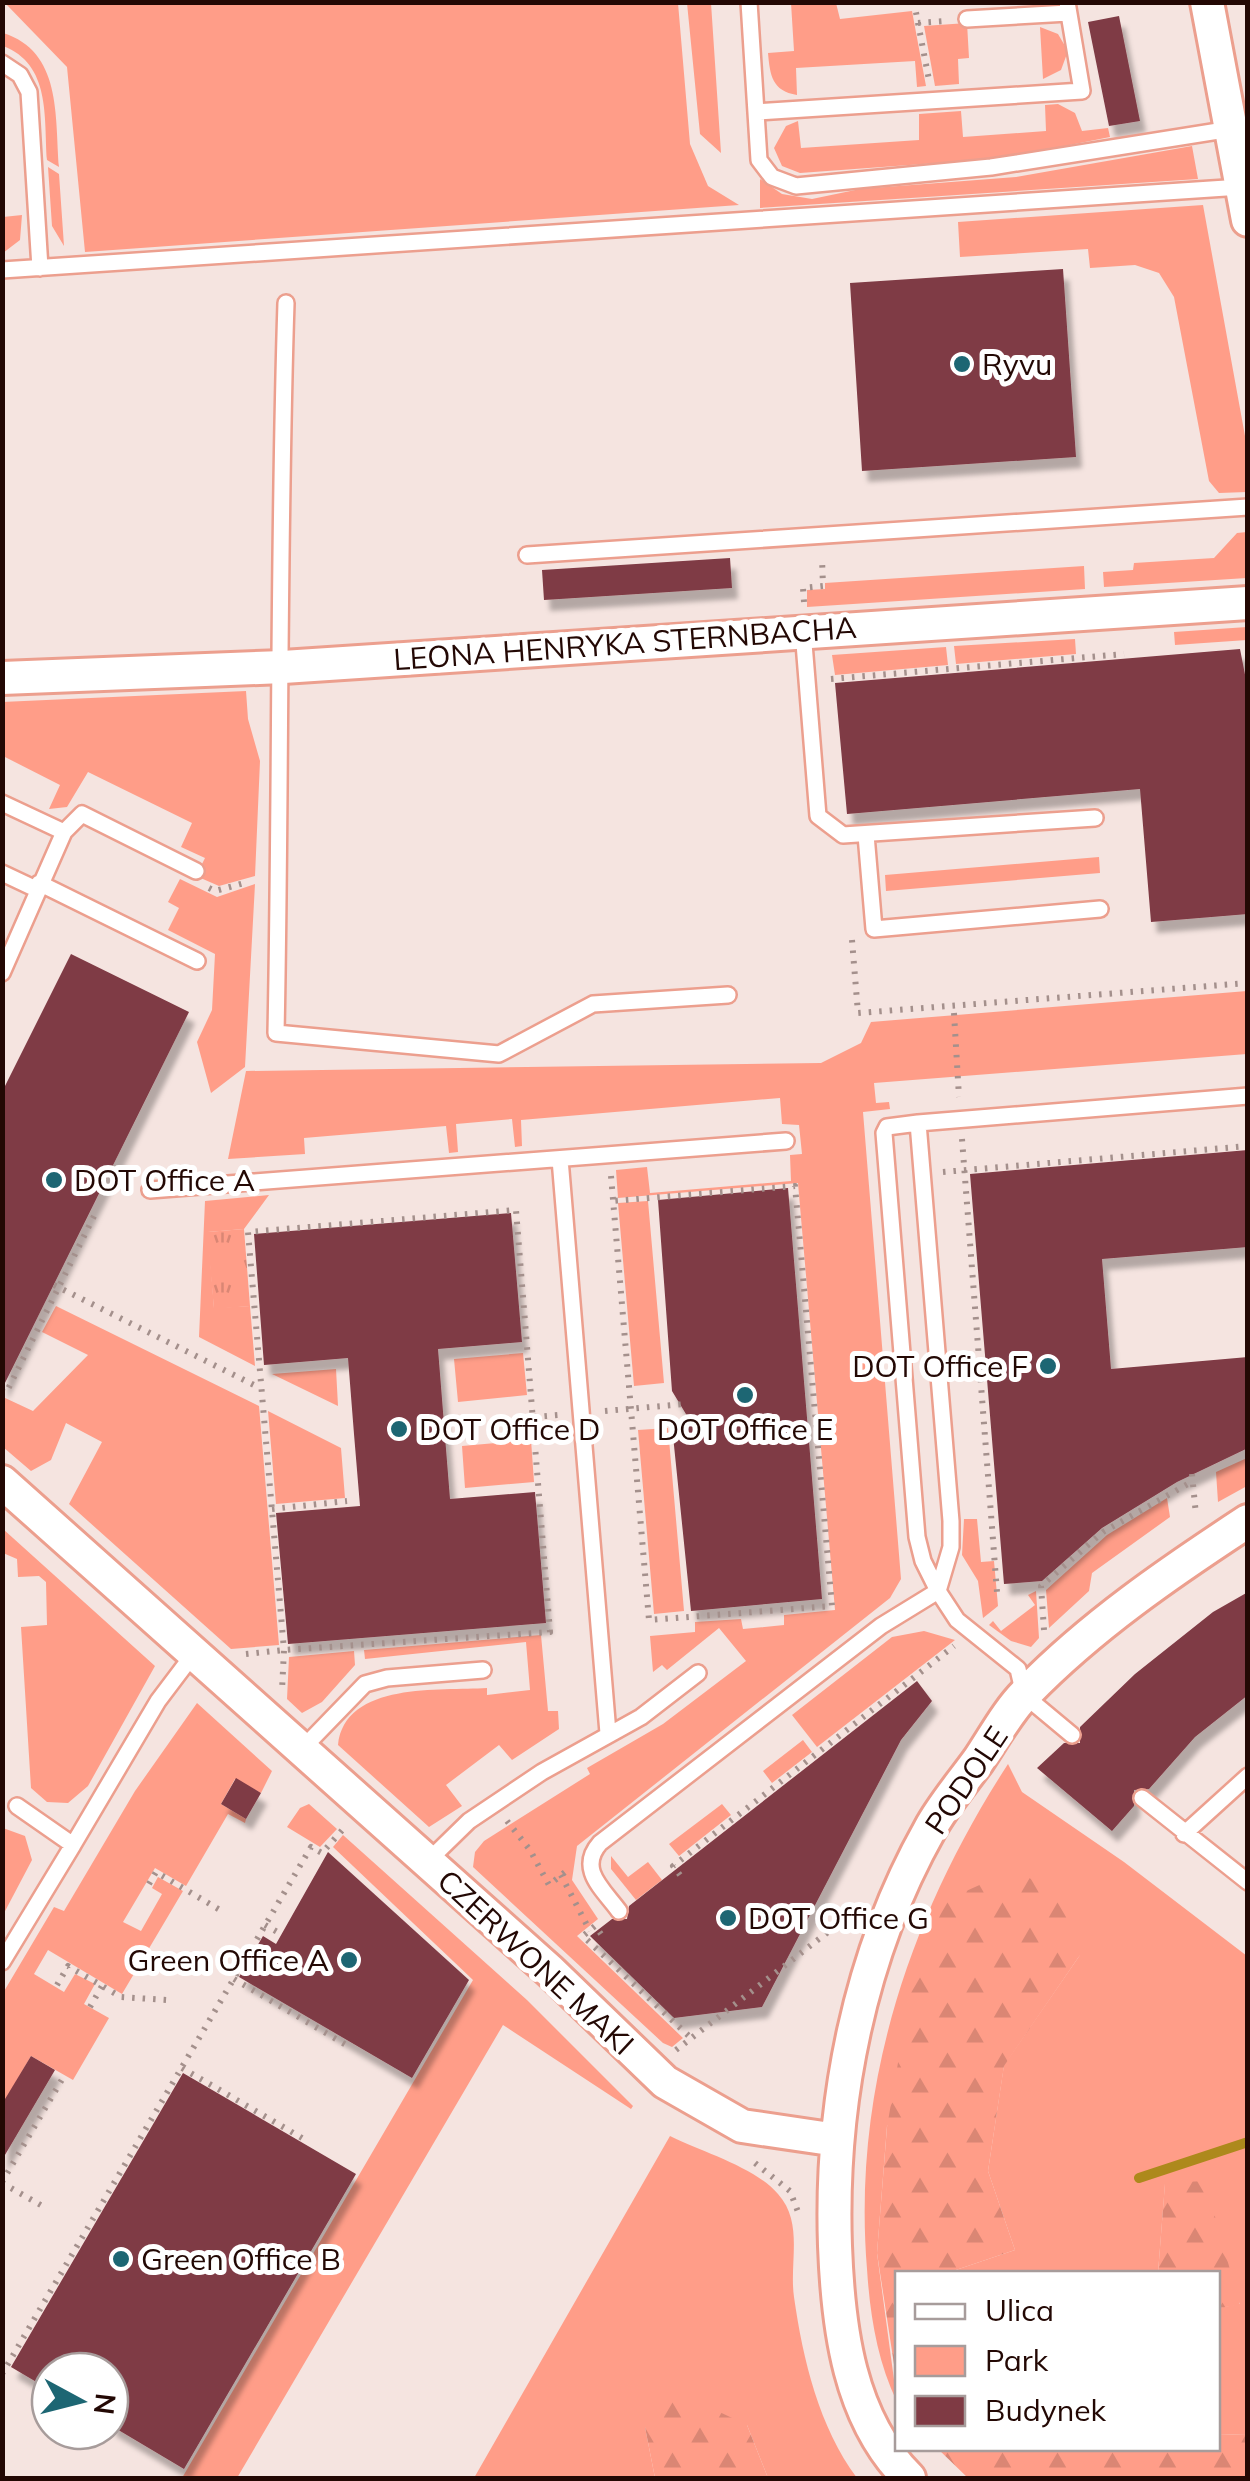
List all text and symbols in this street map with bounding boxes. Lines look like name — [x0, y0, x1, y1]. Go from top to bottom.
place label: Ryvu — [982, 345, 1052, 383]
marker: Ryvu — [951, 353, 973, 375]
street label: LEONA HENRYKA STERNBACHA — [392, 608, 858, 678]
place label: DOT Office A — [74, 1161, 255, 1199]
marker: DOT Office A — [43, 1169, 65, 1191]
place label: DOT Office F — [852, 1347, 1028, 1385]
marker: DOT Office F — [1037, 1355, 1059, 1377]
marker: DOT Office E — [734, 1384, 756, 1406]
place label: DOT Office D — [419, 1410, 600, 1448]
place label: DOT Office E — [657, 1410, 833, 1448]
marker: DOT Office D — [388, 1418, 410, 1440]
street label: PODOLE — [916, 1719, 1016, 1841]
street label: CZERWONE MAKI — [430, 1861, 642, 2063]
place label: DOT Office G — [748, 1899, 929, 1937]
marker: DOT Office G — [717, 1907, 739, 1929]
place label: Green Office A — [128, 1941, 329, 1979]
marker: Green Office A — [338, 1949, 360, 1971]
place label: Green Office B — [141, 2240, 341, 2278]
marker: Green Office B — [110, 2248, 132, 2270]
legend — [895, 2271, 1220, 2451]
text: Ulica — [985, 2291, 1054, 2329]
text: Park — [985, 2341, 1049, 2379]
north arrow — [30, 2351, 130, 2451]
text: N — [87, 2391, 124, 2417]
text: Budynek — [985, 2391, 1107, 2429]

